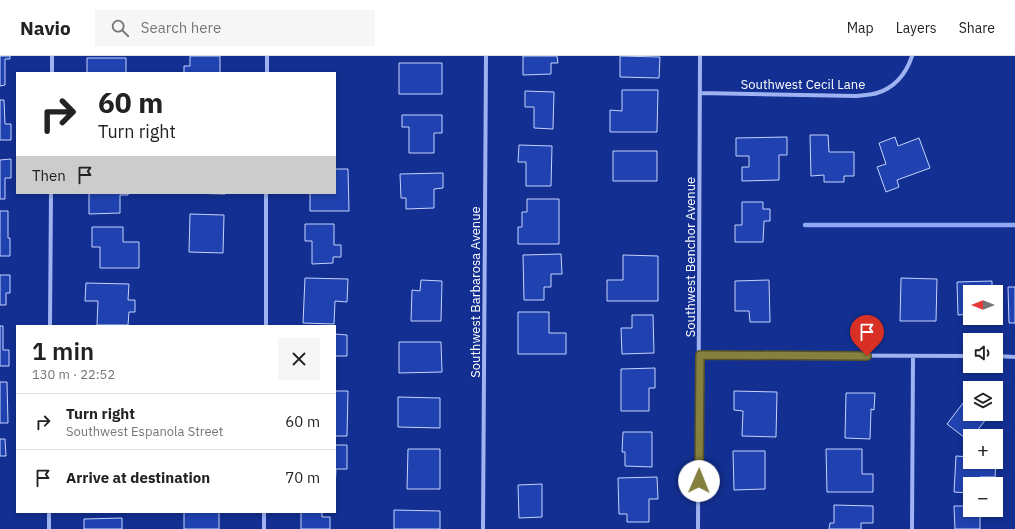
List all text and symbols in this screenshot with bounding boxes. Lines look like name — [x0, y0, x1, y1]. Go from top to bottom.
search box — [95, 10, 375, 46]
text: Navio — [20, 16, 71, 40]
icon: search — [109, 17, 131, 39]
text: Search here — [141, 18, 221, 37]
text: Map — [847, 19, 874, 37]
text: Layers — [896, 19, 937, 37]
text: Share — [959, 19, 995, 37]
street label: Southwest Cecil Lane — [741, 76, 865, 93]
text: 60 m — [98, 84, 163, 121]
icon: right — [32, 88, 84, 140]
text: Turn right — [98, 120, 176, 143]
icon: arrive — [74, 164, 96, 186]
text: Then — [32, 166, 66, 185]
street label: Southwest Benchor Avenue — [682, 177, 699, 337]
street label: Southwest Barbarosa Avenue — [467, 206, 484, 378]
north arrow — [963, 285, 1003, 325]
map controls — [963, 285, 1003, 517]
pin — [850, 315, 884, 356]
icon: arrive — [856, 321, 878, 343]
button: sound — [963, 333, 1003, 373]
text: 1 min — [32, 335, 94, 367]
button: close — [278, 338, 320, 380]
text: 130 m · 22:52 — [32, 366, 115, 383]
button: layers — [963, 381, 1003, 421]
text: Turn right — [66, 404, 135, 423]
icon: right — [32, 411, 54, 433]
text: 60 m — [285, 412, 320, 431]
text: Southwest Espanola Street — [66, 423, 223, 440]
button: + — [963, 429, 1003, 469]
position arrow — [678, 460, 720, 502]
icon: arrive — [32, 467, 54, 489]
text: Arrive at destination — [66, 468, 210, 487]
text: 70 m — [285, 468, 320, 487]
button: − — [963, 477, 1003, 517]

